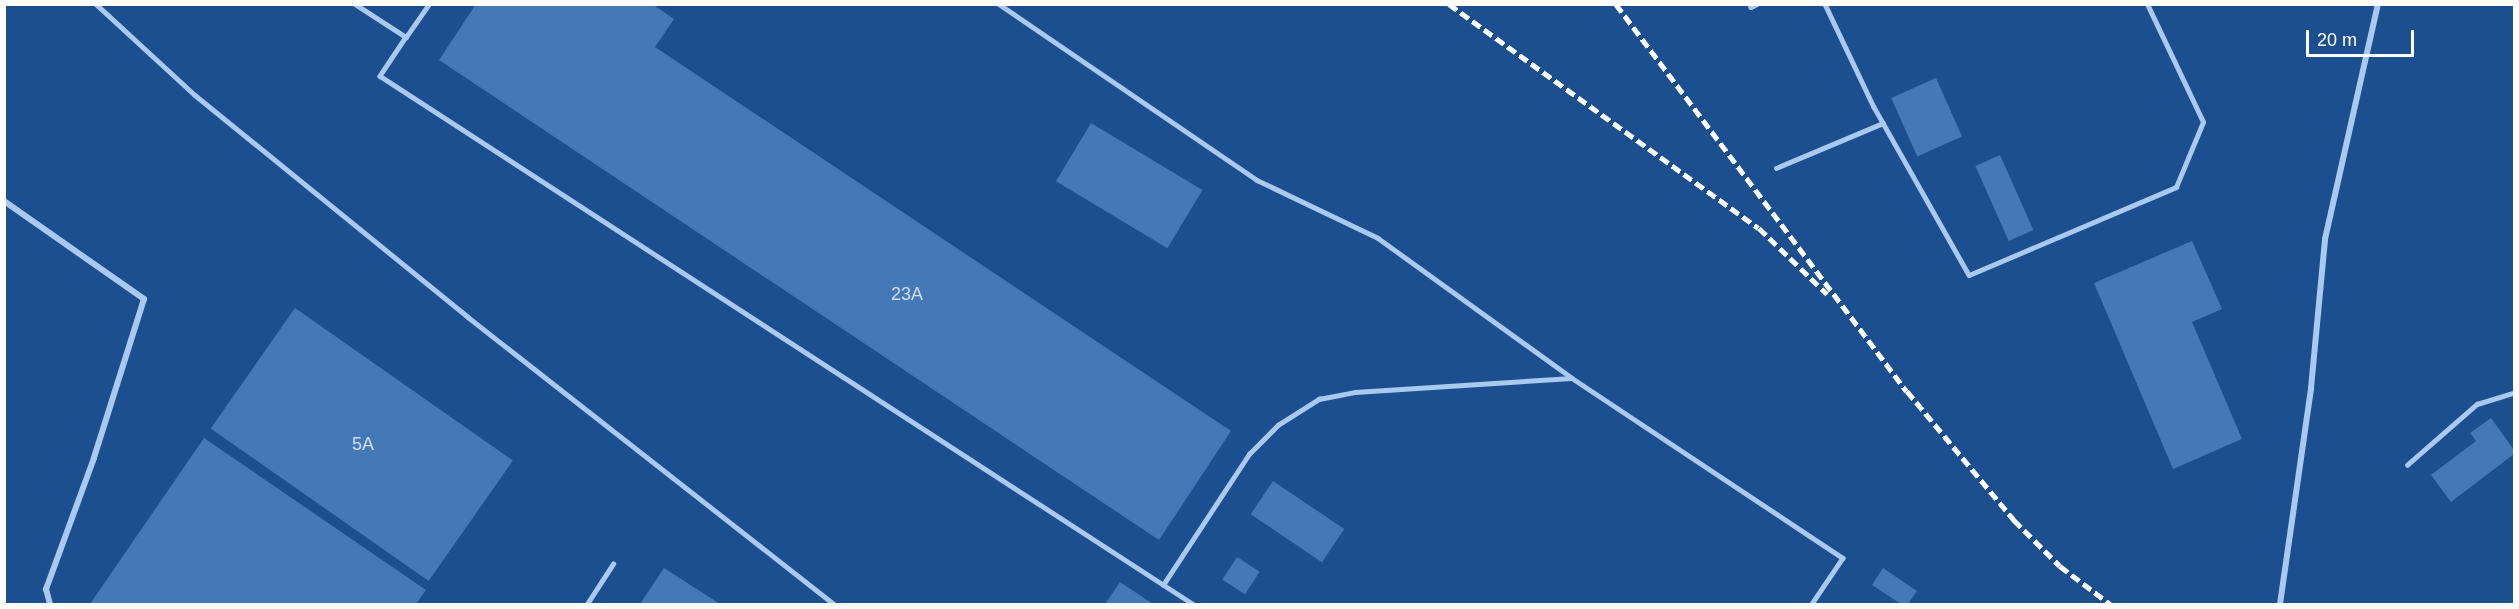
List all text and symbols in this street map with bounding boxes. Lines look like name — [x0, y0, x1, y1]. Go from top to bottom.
scale bar — [2309, 18, 2417, 56]
text: 20 m — [2317, 30, 2357, 50]
house number: 23А — [891, 283, 923, 305]
house number: 5А — [352, 433, 374, 455]

